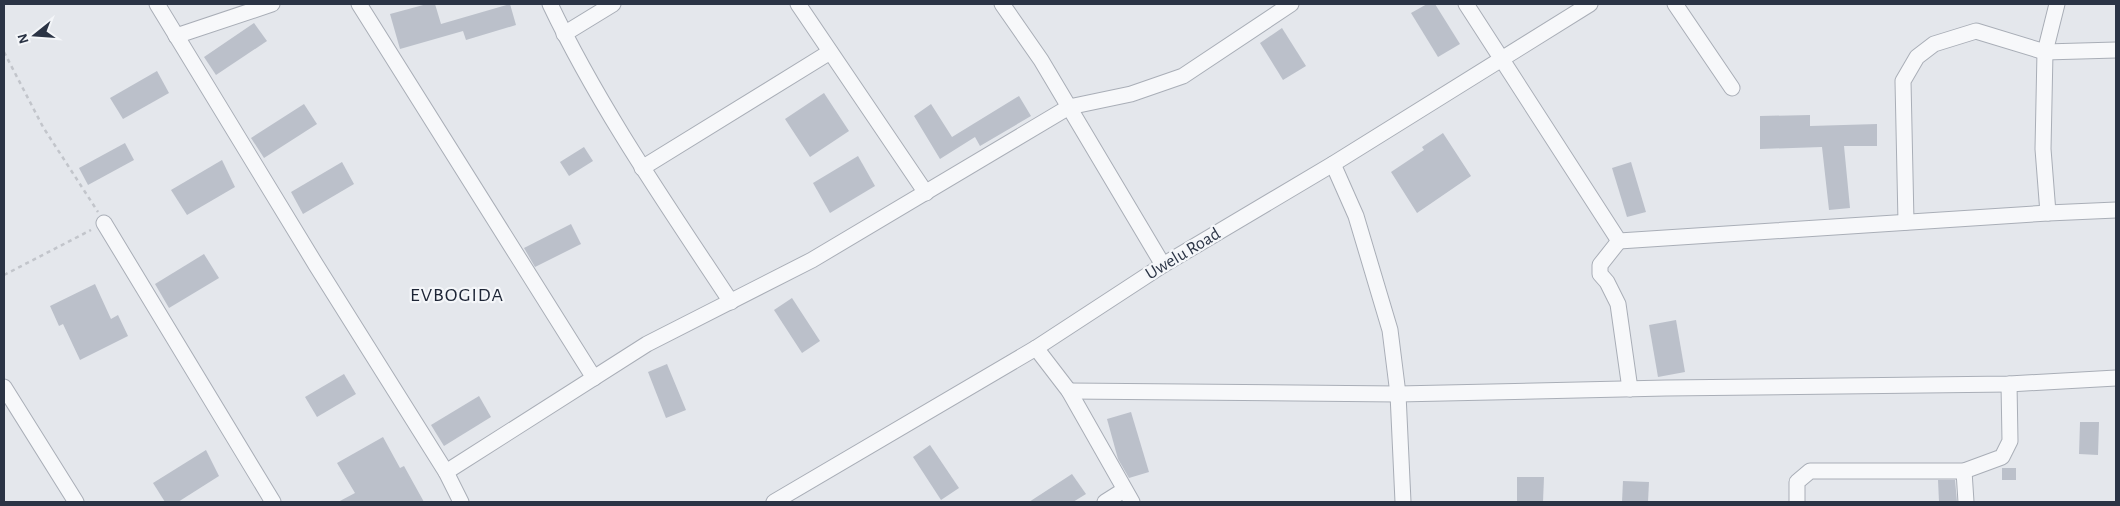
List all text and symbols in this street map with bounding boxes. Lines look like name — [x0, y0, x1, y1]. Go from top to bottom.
north arrow — [10, 10, 60, 60]
text: N — [15, 32, 32, 45]
street label: Uwelu Road — [1142, 225, 1224, 283]
district label: EVBOGIDA — [410, 285, 504, 305]

